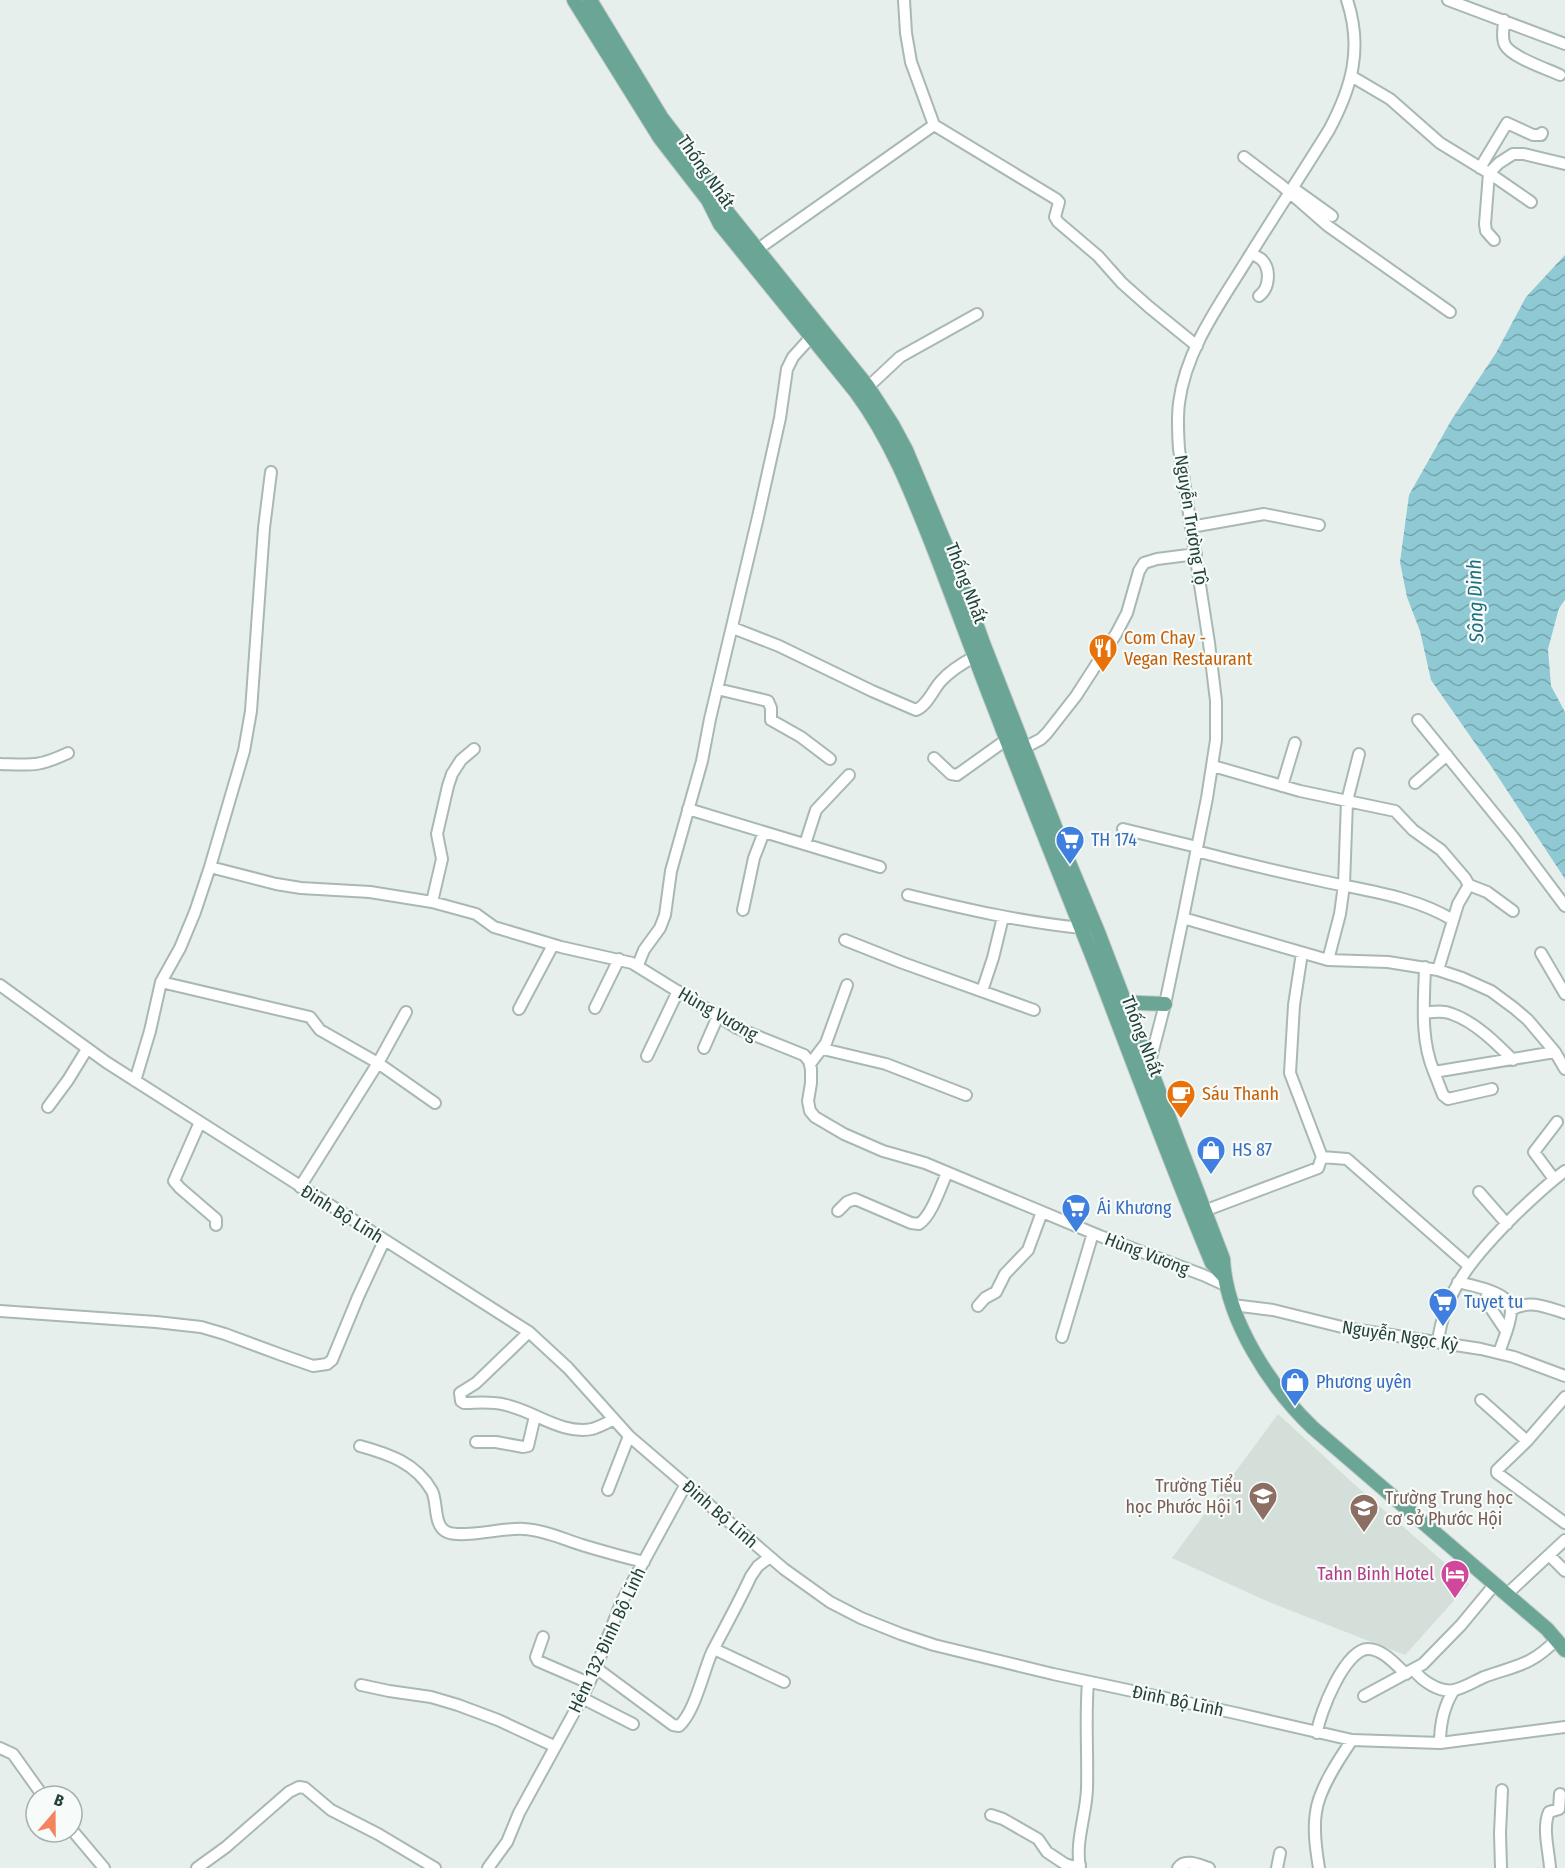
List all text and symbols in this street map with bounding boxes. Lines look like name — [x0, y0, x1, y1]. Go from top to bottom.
street label: Thống Nhất — [673, 131, 739, 213]
street label: Nguyễn Trường Tộ — [1170, 453, 1212, 587]
street label: Thống Nhất — [941, 540, 991, 627]
water label: Sông Dinh — [1462, 559, 1488, 644]
place label: Com Chay - Vegan Restaurant — [1124, 627, 1252, 670]
restaurant icon: Com Chay - Vegan Restaurant — [1087, 632, 1119, 674]
supermarket icon: TH 174 — [1054, 824, 1086, 866]
place label: TH 174 — [1091, 829, 1137, 851]
street label: Hùng Vương — [674, 982, 762, 1046]
street label: Thống Nhất — [1117, 993, 1167, 1080]
cafe icon: Sáu Thanh — [1165, 1078, 1197, 1120]
place label: Sáu Thanh — [1202, 1083, 1279, 1105]
shop icon: HS 87 — [1195, 1134, 1227, 1176]
place label: HS 87 — [1232, 1139, 1272, 1161]
street label: Đinh Bộ Lĩnh — [297, 1180, 387, 1248]
supermarket icon: Ái Khương — [1060, 1192, 1092, 1234]
place label: Ái Khương — [1097, 1196, 1172, 1219]
street label: Hùng Vương — [1102, 1228, 1193, 1280]
supermarket icon: Tuyet tu — [1427, 1286, 1459, 1328]
place label: Tuyet tu — [1464, 1291, 1523, 1313]
street label: Nguyễn Ngọc Kỳ — [1340, 1316, 1460, 1356]
shop icon: Phương uyên — [1279, 1366, 1311, 1408]
place label: Phương uyên — [1316, 1371, 1412, 1393]
place label: Trường Tiểu học Phước Hội 1 — [1126, 1474, 1242, 1518]
street label: Đinh Bộ Lĩnh — [678, 1475, 762, 1553]
school or university icon: Trường Tiểu học Phước Hội 1 — [1247, 1480, 1279, 1522]
place label: Trường Trung học cơ sở Phước Hội — [1385, 1487, 1513, 1530]
school or university icon: Trường Trung học cơ sở Phước Hội — [1348, 1492, 1380, 1534]
hotel icon: Tahn Binh Hotel — [1439, 1558, 1471, 1600]
place label: Tahn Binh Hotel — [1317, 1563, 1434, 1585]
street label: Hẻm 132 Đinh Bộ Lĩnh — [564, 1564, 650, 1716]
street label: Đinh Bộ Lĩnh — [1130, 1681, 1226, 1721]
north arrow — [24, 1784, 84, 1844]
text: B — [52, 1790, 66, 1811]

